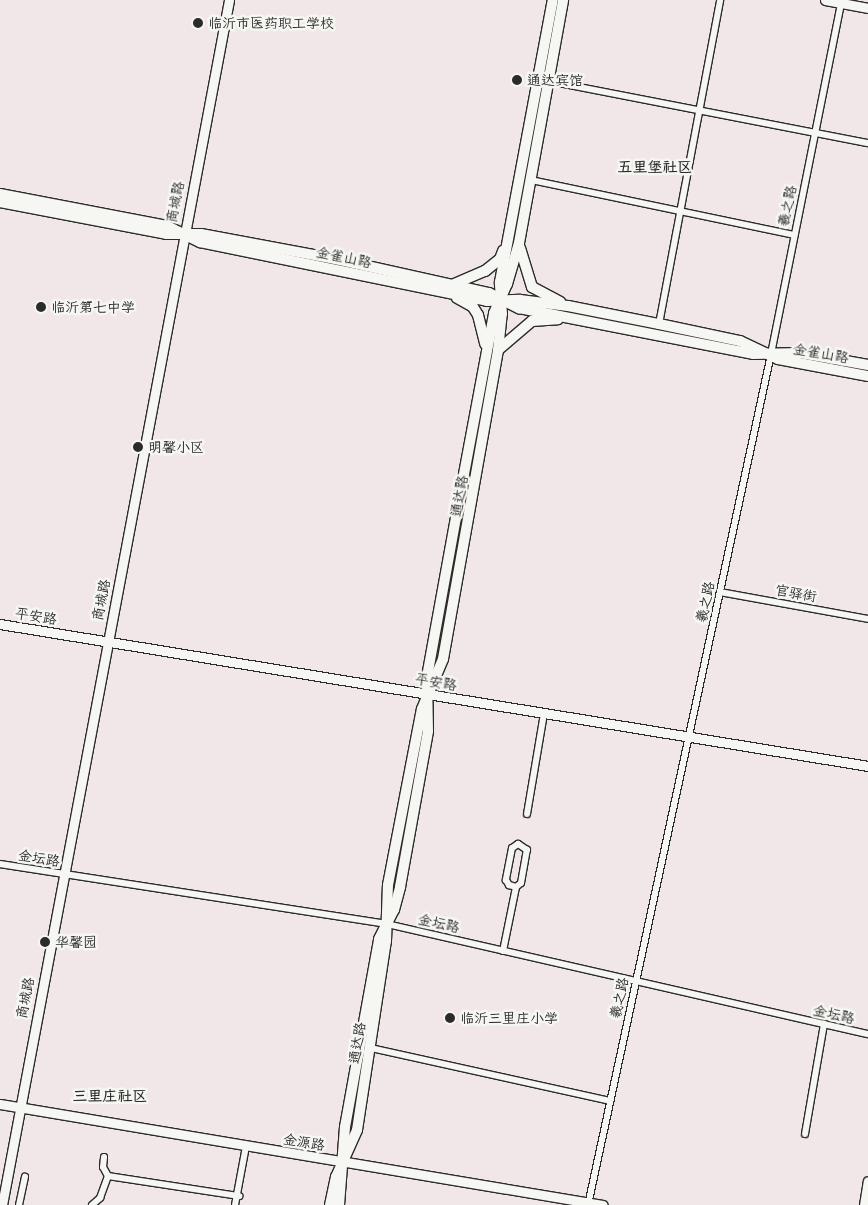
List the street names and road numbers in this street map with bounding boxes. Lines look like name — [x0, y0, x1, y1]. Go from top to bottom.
street label: 商城路 — [163, 180, 187, 224]
street label: 羲之路 — [774, 184, 800, 228]
street label: 金雀山路 — [315, 243, 373, 271]
street label: 金雀山路 — [792, 340, 850, 366]
street label: 通达路 — [447, 474, 471, 518]
street label: 商城路 — [89, 578, 113, 622]
street label: 羲之路 — [692, 580, 718, 624]
street label: 官驿街 — [774, 581, 818, 605]
street label: 平安路 — [14, 604, 58, 628]
street label: 平安路 — [414, 670, 458, 694]
street label: 金坛路 — [17, 846, 61, 870]
street label: 金坛路 — [417, 910, 461, 936]
street label: 商城路 — [13, 976, 37, 1020]
street label: 羲之路 — [606, 976, 632, 1020]
street label: 金坛路 — [812, 1001, 856, 1027]
street label: 通达路 — [345, 1021, 369, 1065]
street label: 金源路 — [282, 1130, 326, 1154]

